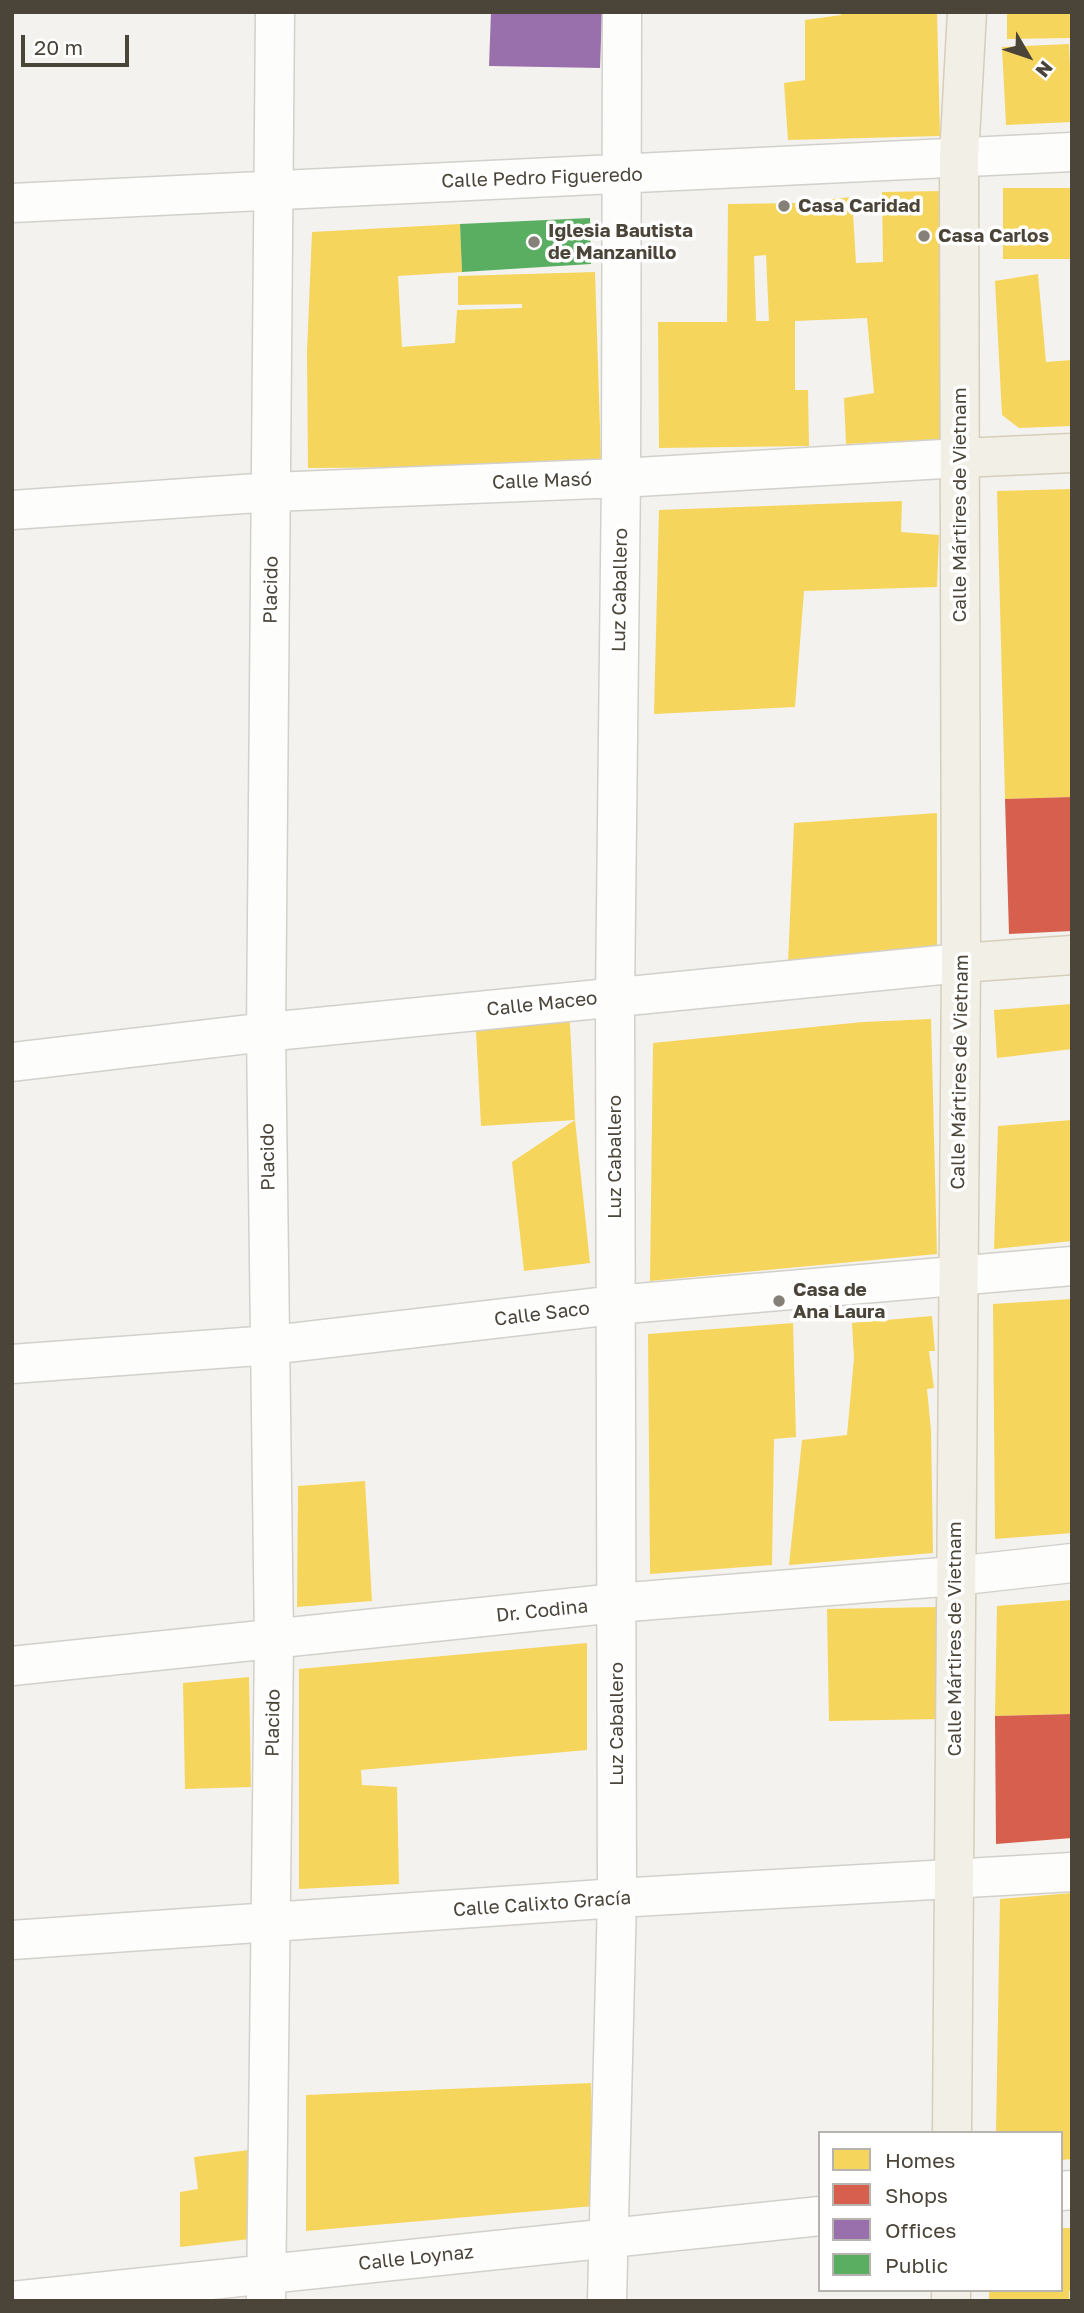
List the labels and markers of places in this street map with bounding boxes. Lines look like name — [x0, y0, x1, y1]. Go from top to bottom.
place label: Casa Caridad — [798, 195, 920, 217]
marker: Casa Caridad — [776, 198, 792, 214]
place label: Iglesia Bautista de Manzanillo — [548, 220, 693, 264]
place label: Casa Carlos — [938, 225, 1049, 247]
marker: Casa Carlos — [916, 228, 932, 244]
marker: Iglesia Bautista de Manzanillo — [526, 234, 542, 250]
place label: Casa de Ana Laura — [793, 1279, 885, 1323]
marker: Casa de Ana Laura — [771, 1293, 787, 1309]

